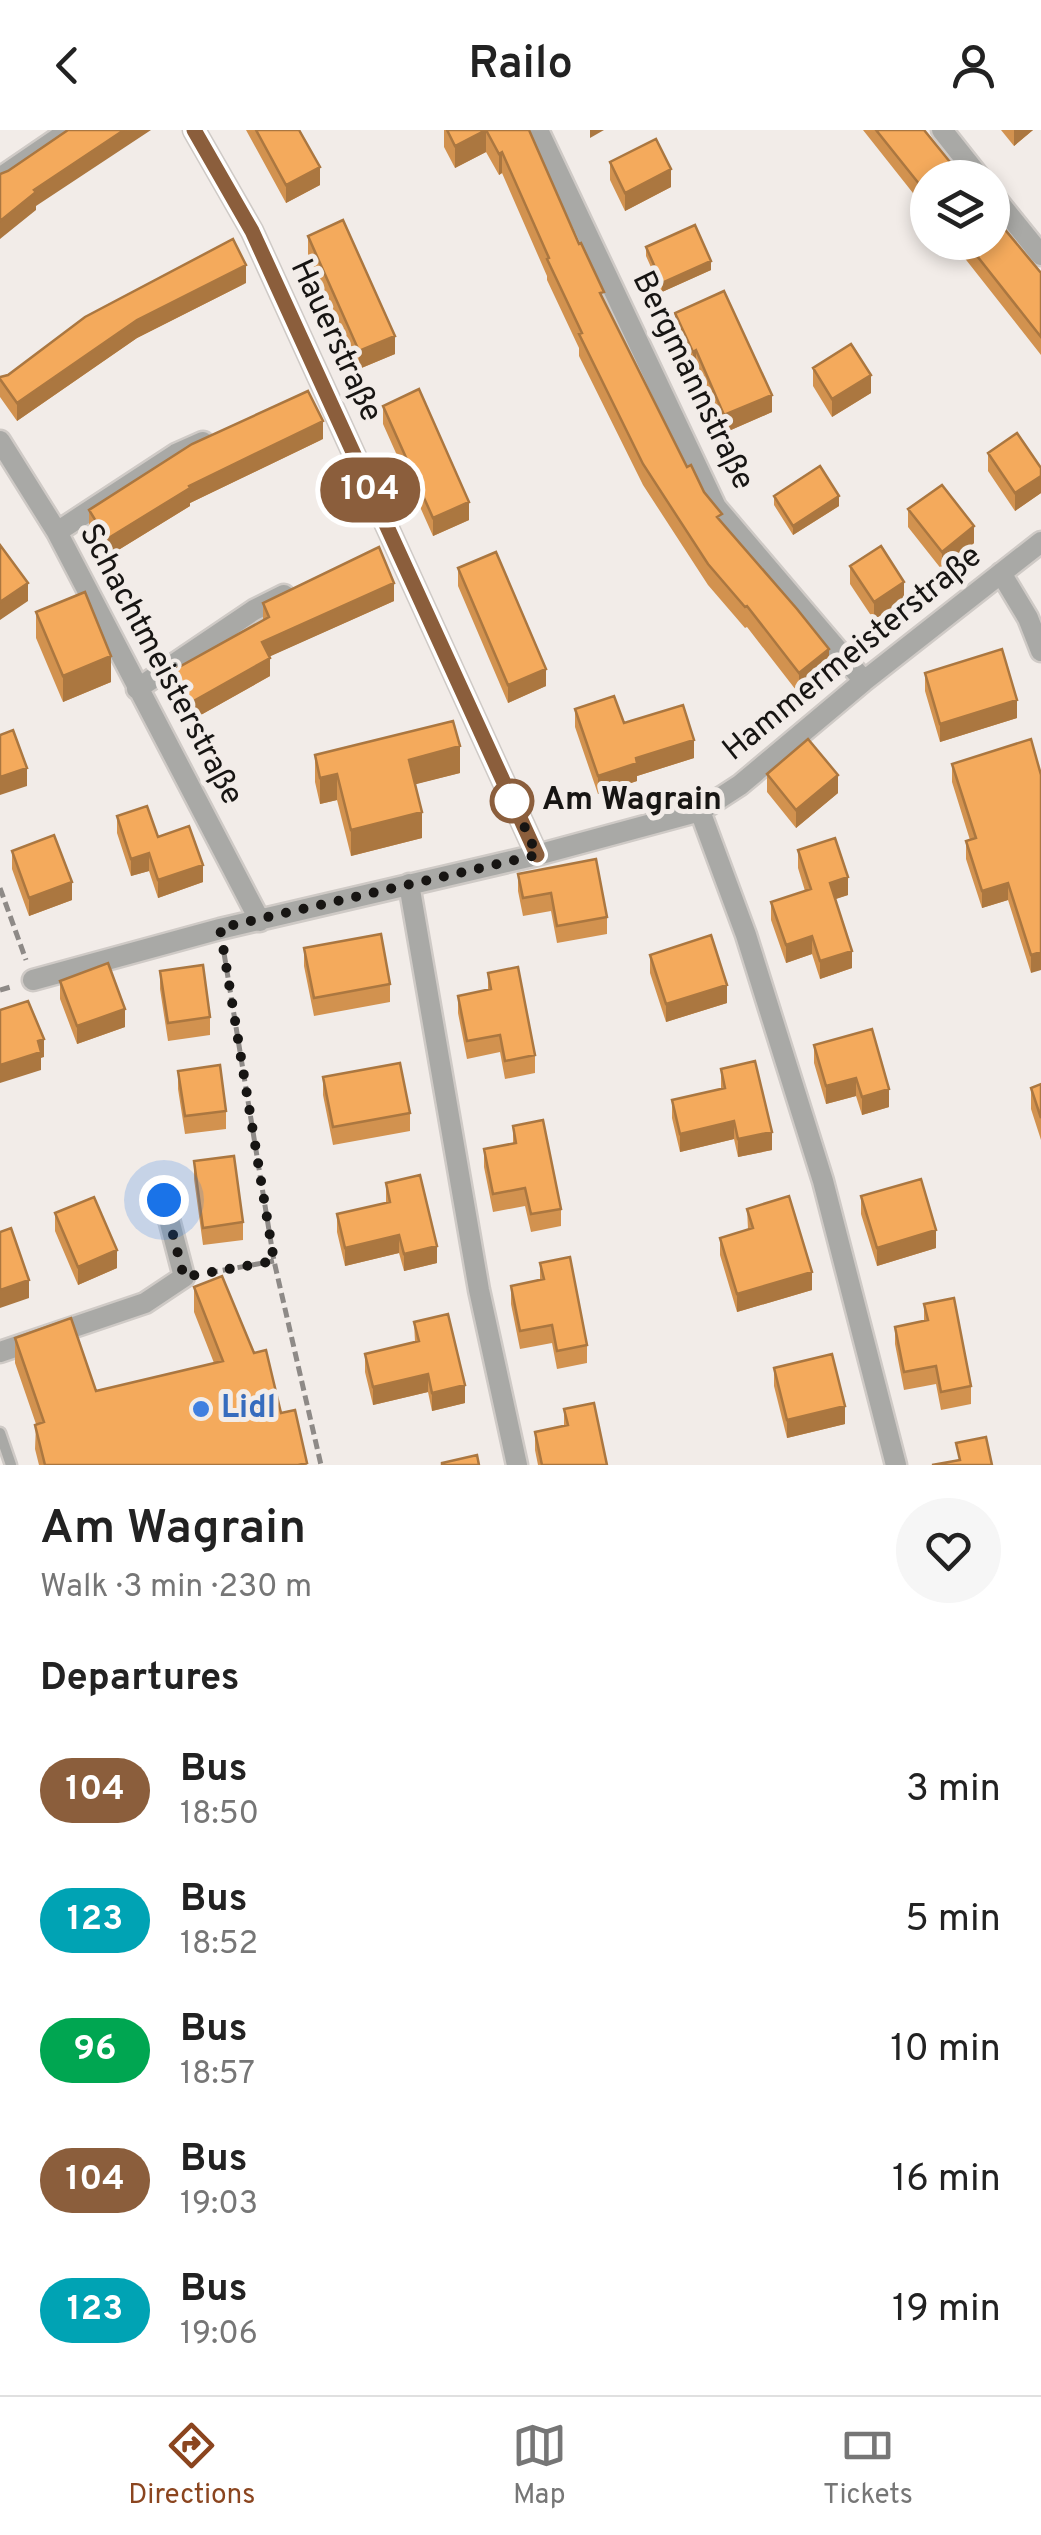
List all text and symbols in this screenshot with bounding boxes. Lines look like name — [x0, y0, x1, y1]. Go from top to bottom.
text: Railo — [468, 37, 573, 94]
icon: back — [40, 38, 95, 93]
icon: person — [946, 38, 1001, 93]
map controls — [910, 160, 1010, 260]
button: layers — [910, 160, 1010, 260]
street label: Hauerstraße — [280, 253, 390, 429]
street label: Bergmannstraße — [622, 265, 762, 497]
line badge: 104 — [312, 458, 428, 522]
text: 104 — [340, 468, 400, 512]
street label: Schachtmeisterstraße — [69, 518, 251, 812]
street label: Hammermeisterstraße — [715, 537, 991, 771]
marker: Am Wagrain — [491, 780, 533, 822]
place label: Am Wagrain — [542, 781, 722, 821]
your location — [139, 1175, 189, 1225]
place label: Lidl — [221, 1389, 276, 1429]
marker: Lidl — [190, 1398, 212, 1420]
button: heart — [896, 1498, 1001, 1603]
text: Am Wagrain — [40, 1500, 306, 1560]
text: Walk · 3 min · 230 m — [40, 1568, 312, 1608]
text: Departures — [40, 1655, 240, 1704]
text: Bus — [180, 1746, 247, 1795]
text: 3 min — [906, 1766, 1001, 1815]
text: 104 — [65, 1768, 125, 1812]
text: 18:50 — [180, 1795, 259, 1835]
text: Bus — [180, 1876, 247, 1925]
text: 5 min — [905, 1896, 1001, 1945]
text: 123 — [67, 1898, 123, 1942]
text: 18:52 — [180, 1925, 258, 1965]
text: Bus — [180, 2006, 247, 2055]
text: 10 min — [890, 2026, 1001, 2075]
text: 96 — [73, 2028, 117, 2072]
text: 18:57 — [180, 2055, 255, 2095]
text: Bus — [180, 2136, 247, 2185]
text: 16 min — [892, 2156, 1001, 2205]
text: 104 — [65, 2158, 125, 2202]
text: 19:03 — [180, 2185, 258, 2225]
text: Bus — [180, 2266, 247, 2315]
text: 19 min — [892, 2286, 1001, 2335]
text: 123 — [67, 2288, 123, 2332]
text: 19:06 — [180, 2315, 258, 2355]
tab: Directions — [128, 2418, 255, 2514]
tab: Map — [512, 2418, 567, 2514]
tab: Tickets — [823, 2418, 913, 2514]

